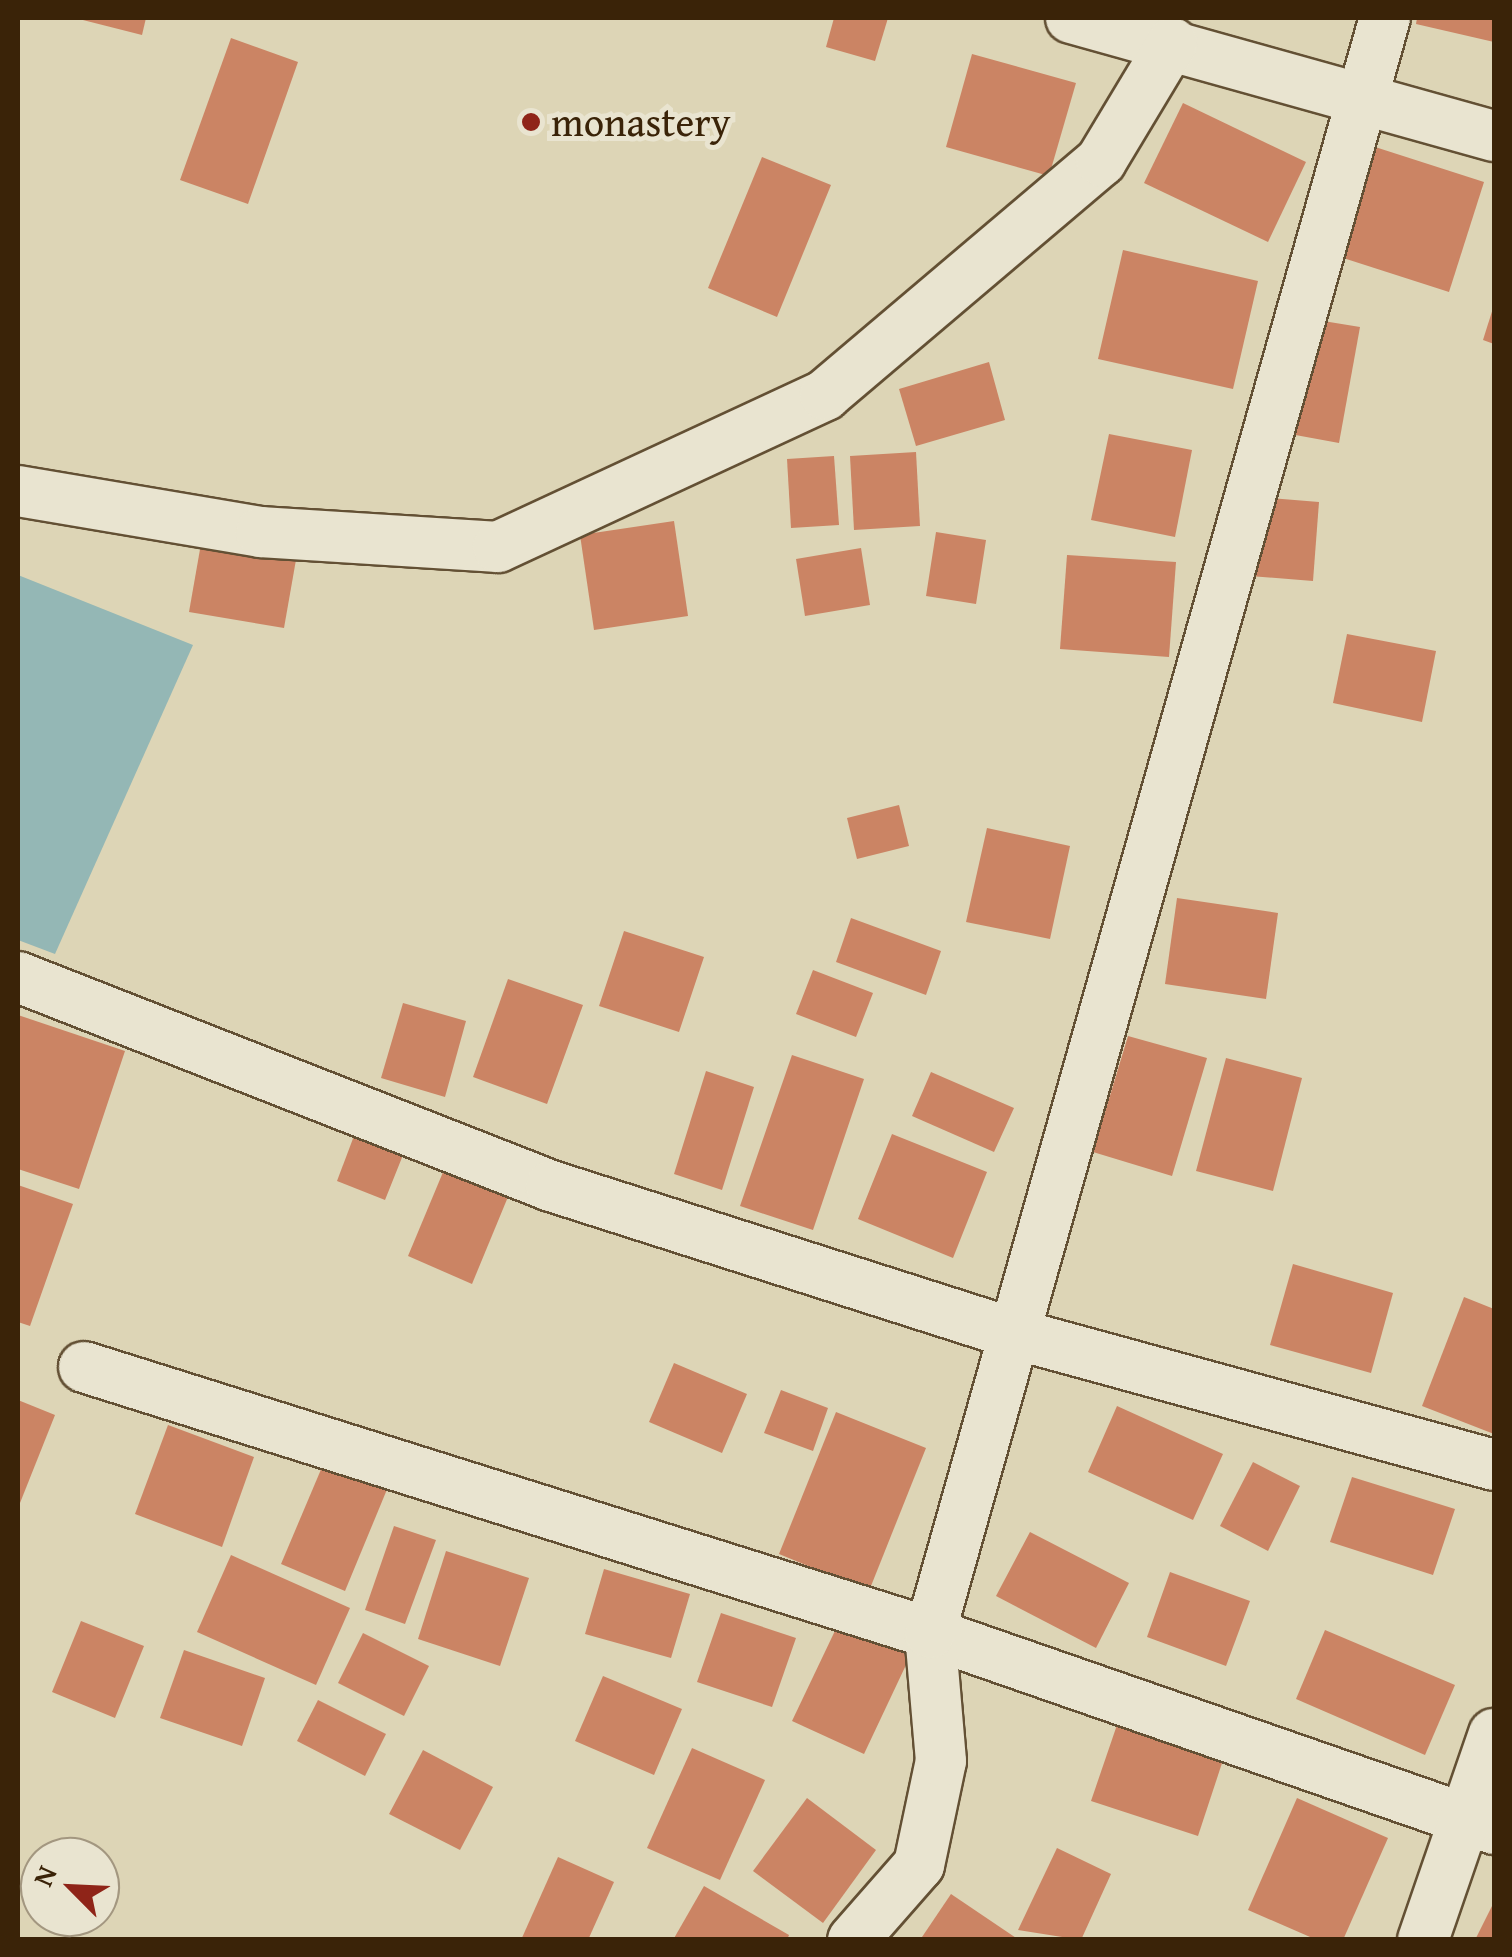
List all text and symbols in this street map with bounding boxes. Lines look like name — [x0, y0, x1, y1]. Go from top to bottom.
place label: monastery — [551, 98, 731, 146]
marker: monastery — [520, 111, 542, 133]
north arrow — [20, 1837, 120, 1937]
text: N — [21, 1859, 66, 1892]

